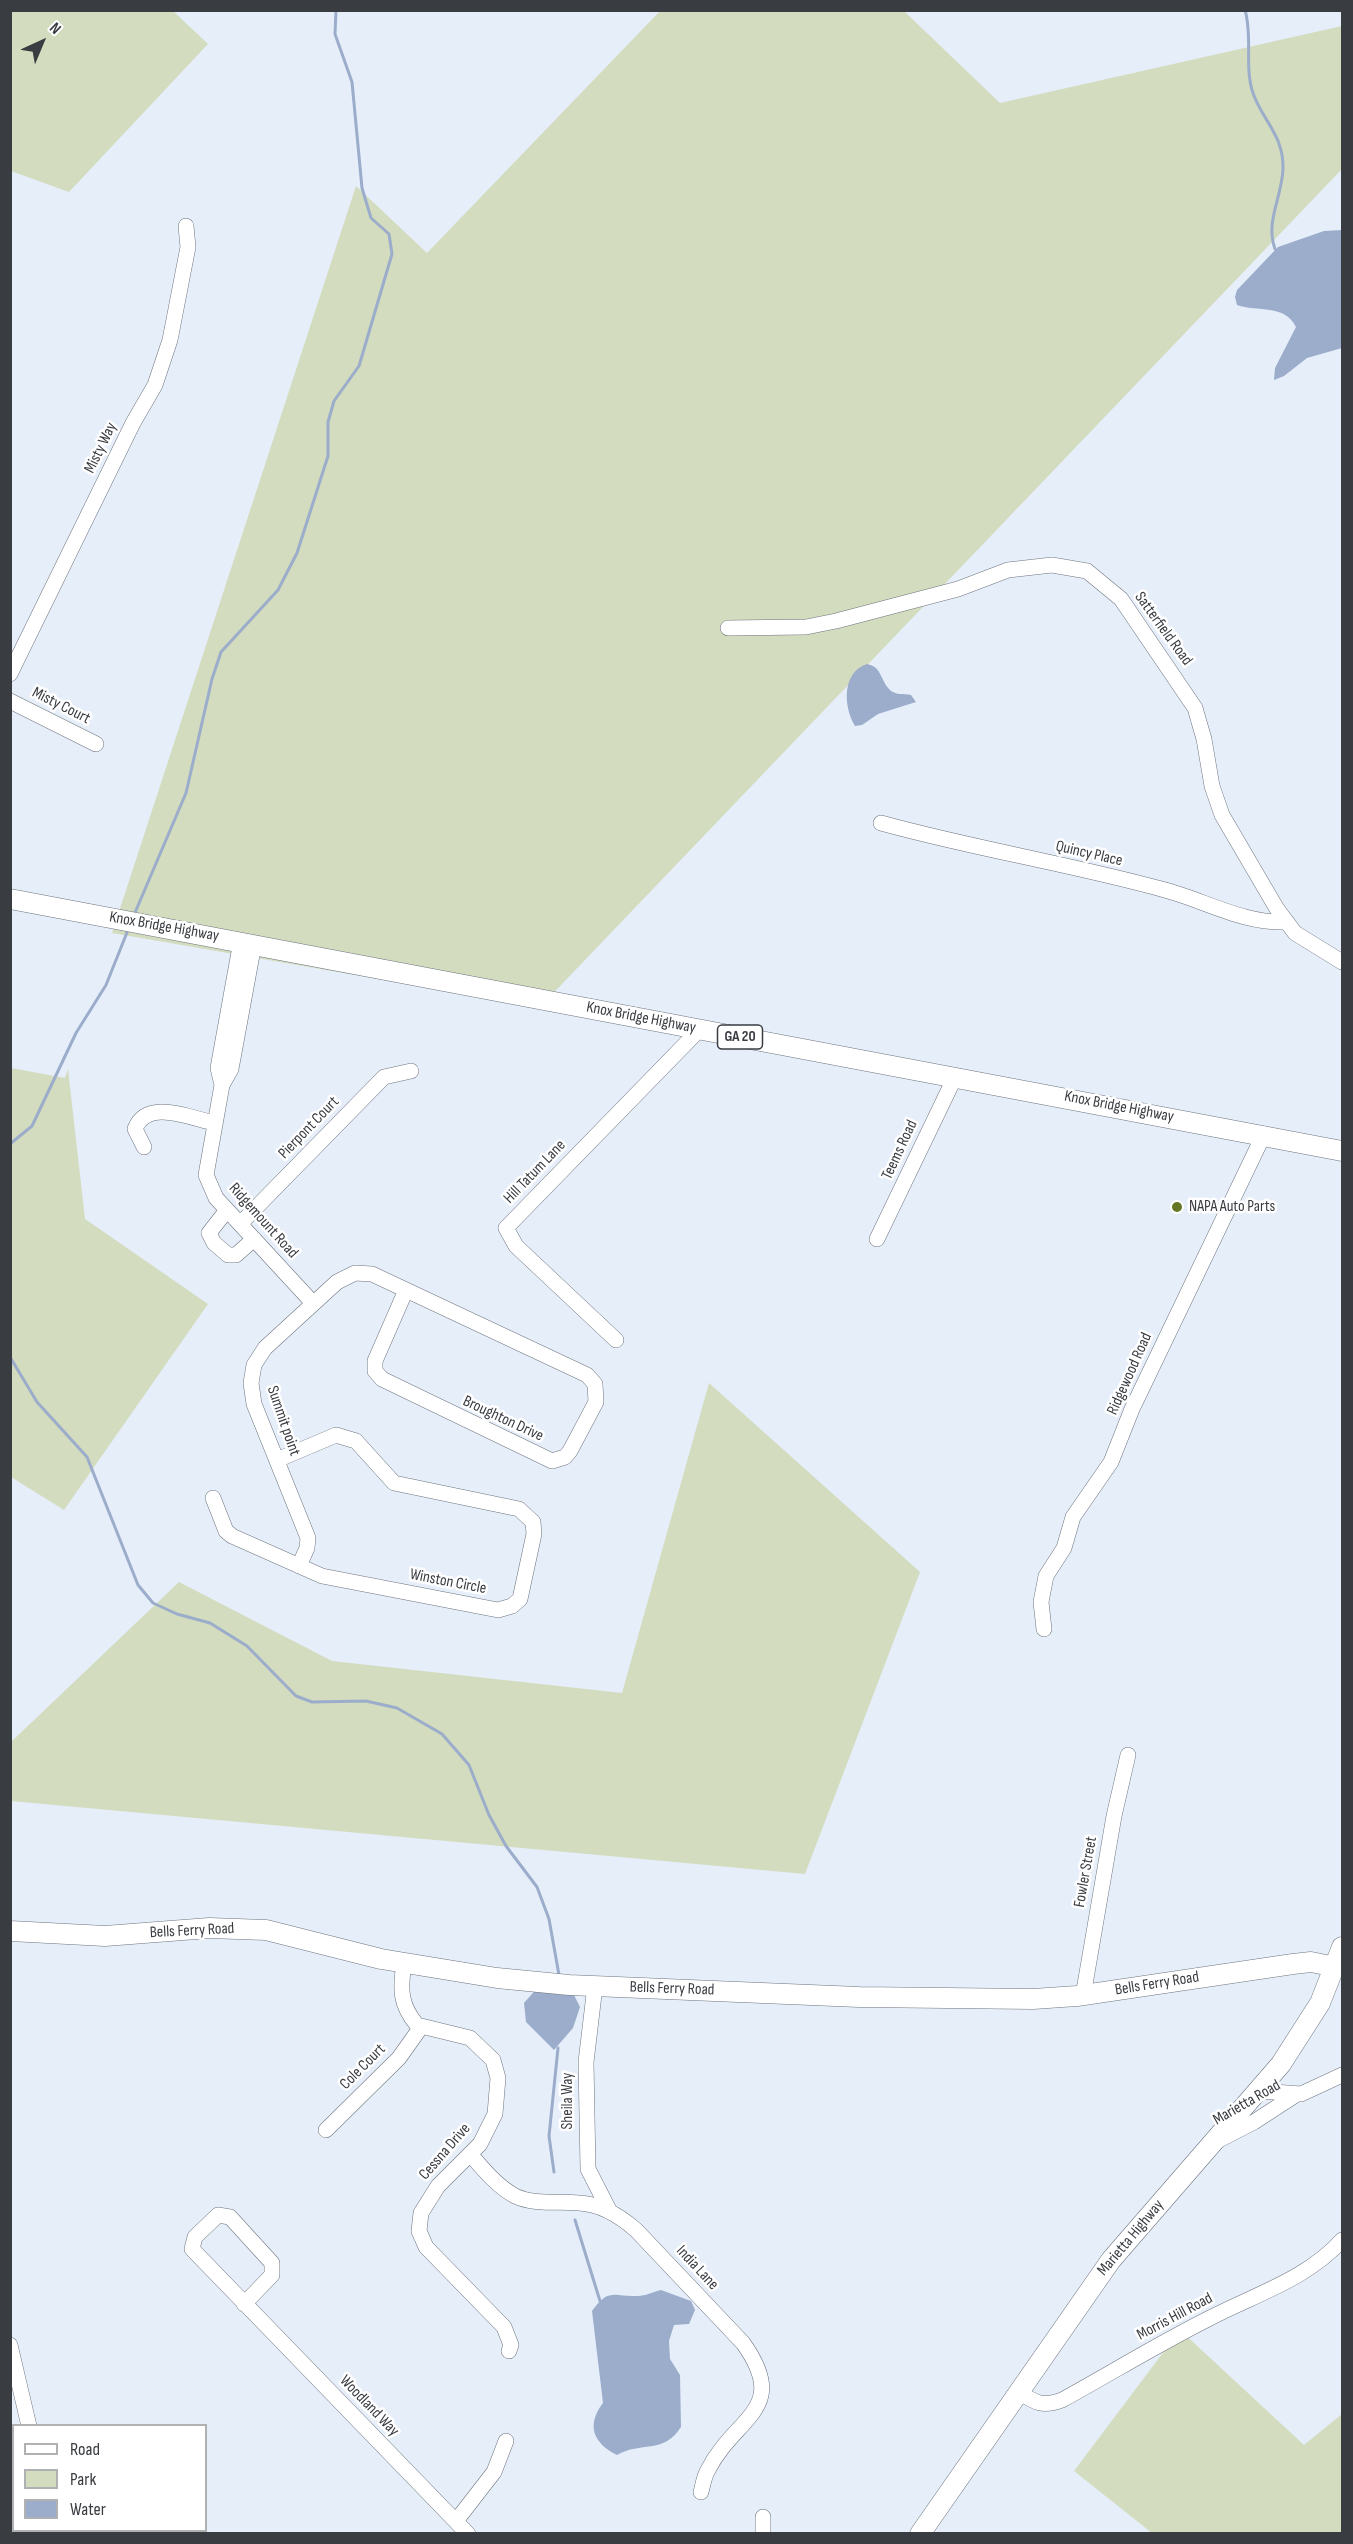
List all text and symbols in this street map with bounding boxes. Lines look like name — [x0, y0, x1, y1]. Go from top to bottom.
north arrow — [12, 12, 72, 72]
text: N — [45, 19, 65, 38]
street label: Misty Way — [81, 419, 121, 477]
street label: Satterfield Road — [1130, 589, 1196, 669]
street label: Misty Court — [29, 683, 93, 729]
street label: Quincy Place — [1054, 837, 1124, 871]
street label: Knox Bridge Highway — [108, 908, 220, 946]
street label: Knox Bridge Highway — [585, 998, 697, 1038]
road number: GA 20 — [718, 1025, 762, 1049]
street label: Knox Bridge Highway — [1063, 1087, 1175, 1127]
street label: Pierpont Court — [275, 1093, 343, 1163]
street label: Teems Road — [878, 1117, 922, 1183]
street label: Hill Tatum Lane — [500, 1136, 570, 1208]
street label: Ridgemount Road — [224, 1179, 302, 1263]
place label: NAPA Auto Parts — [1189, 1197, 1275, 1217]
marker: NAPA Auto Parts — [1170, 1200, 1184, 1214]
street label: Ridgewood Road — [1103, 1330, 1157, 1418]
street label: Summit point — [262, 1384, 304, 1458]
street label: Broughton Drive — [460, 1392, 546, 1446]
street label: Winston Circle — [408, 1565, 488, 1599]
street label: Fowler Street — [1070, 1835, 1102, 1909]
street label: Bells Ferry Road — [149, 1919, 235, 1943]
street label: Bells Ferry Road — [1114, 1968, 1200, 2000]
street label: Bells Ferry Road — [629, 1978, 715, 2000]
street label: Cole Court — [336, 2040, 390, 2094]
street label: Sheila Way — [558, 2073, 578, 2129]
street label: Marietta Road — [1210, 2076, 1284, 2130]
street label: Cessna Drive — [415, 2120, 475, 2184]
street label: Marietta Highway — [1094, 2196, 1168, 2280]
street label: India Lane — [672, 2242, 722, 2294]
street label: Morris Hill Road — [1134, 2289, 1216, 2345]
street label: Woodland Way — [335, 2371, 403, 2441]
legend — [12, 2424, 207, 2532]
text: Road — [70, 2439, 100, 2460]
text: Park — [70, 2469, 96, 2490]
text: Water — [70, 2499, 106, 2520]

